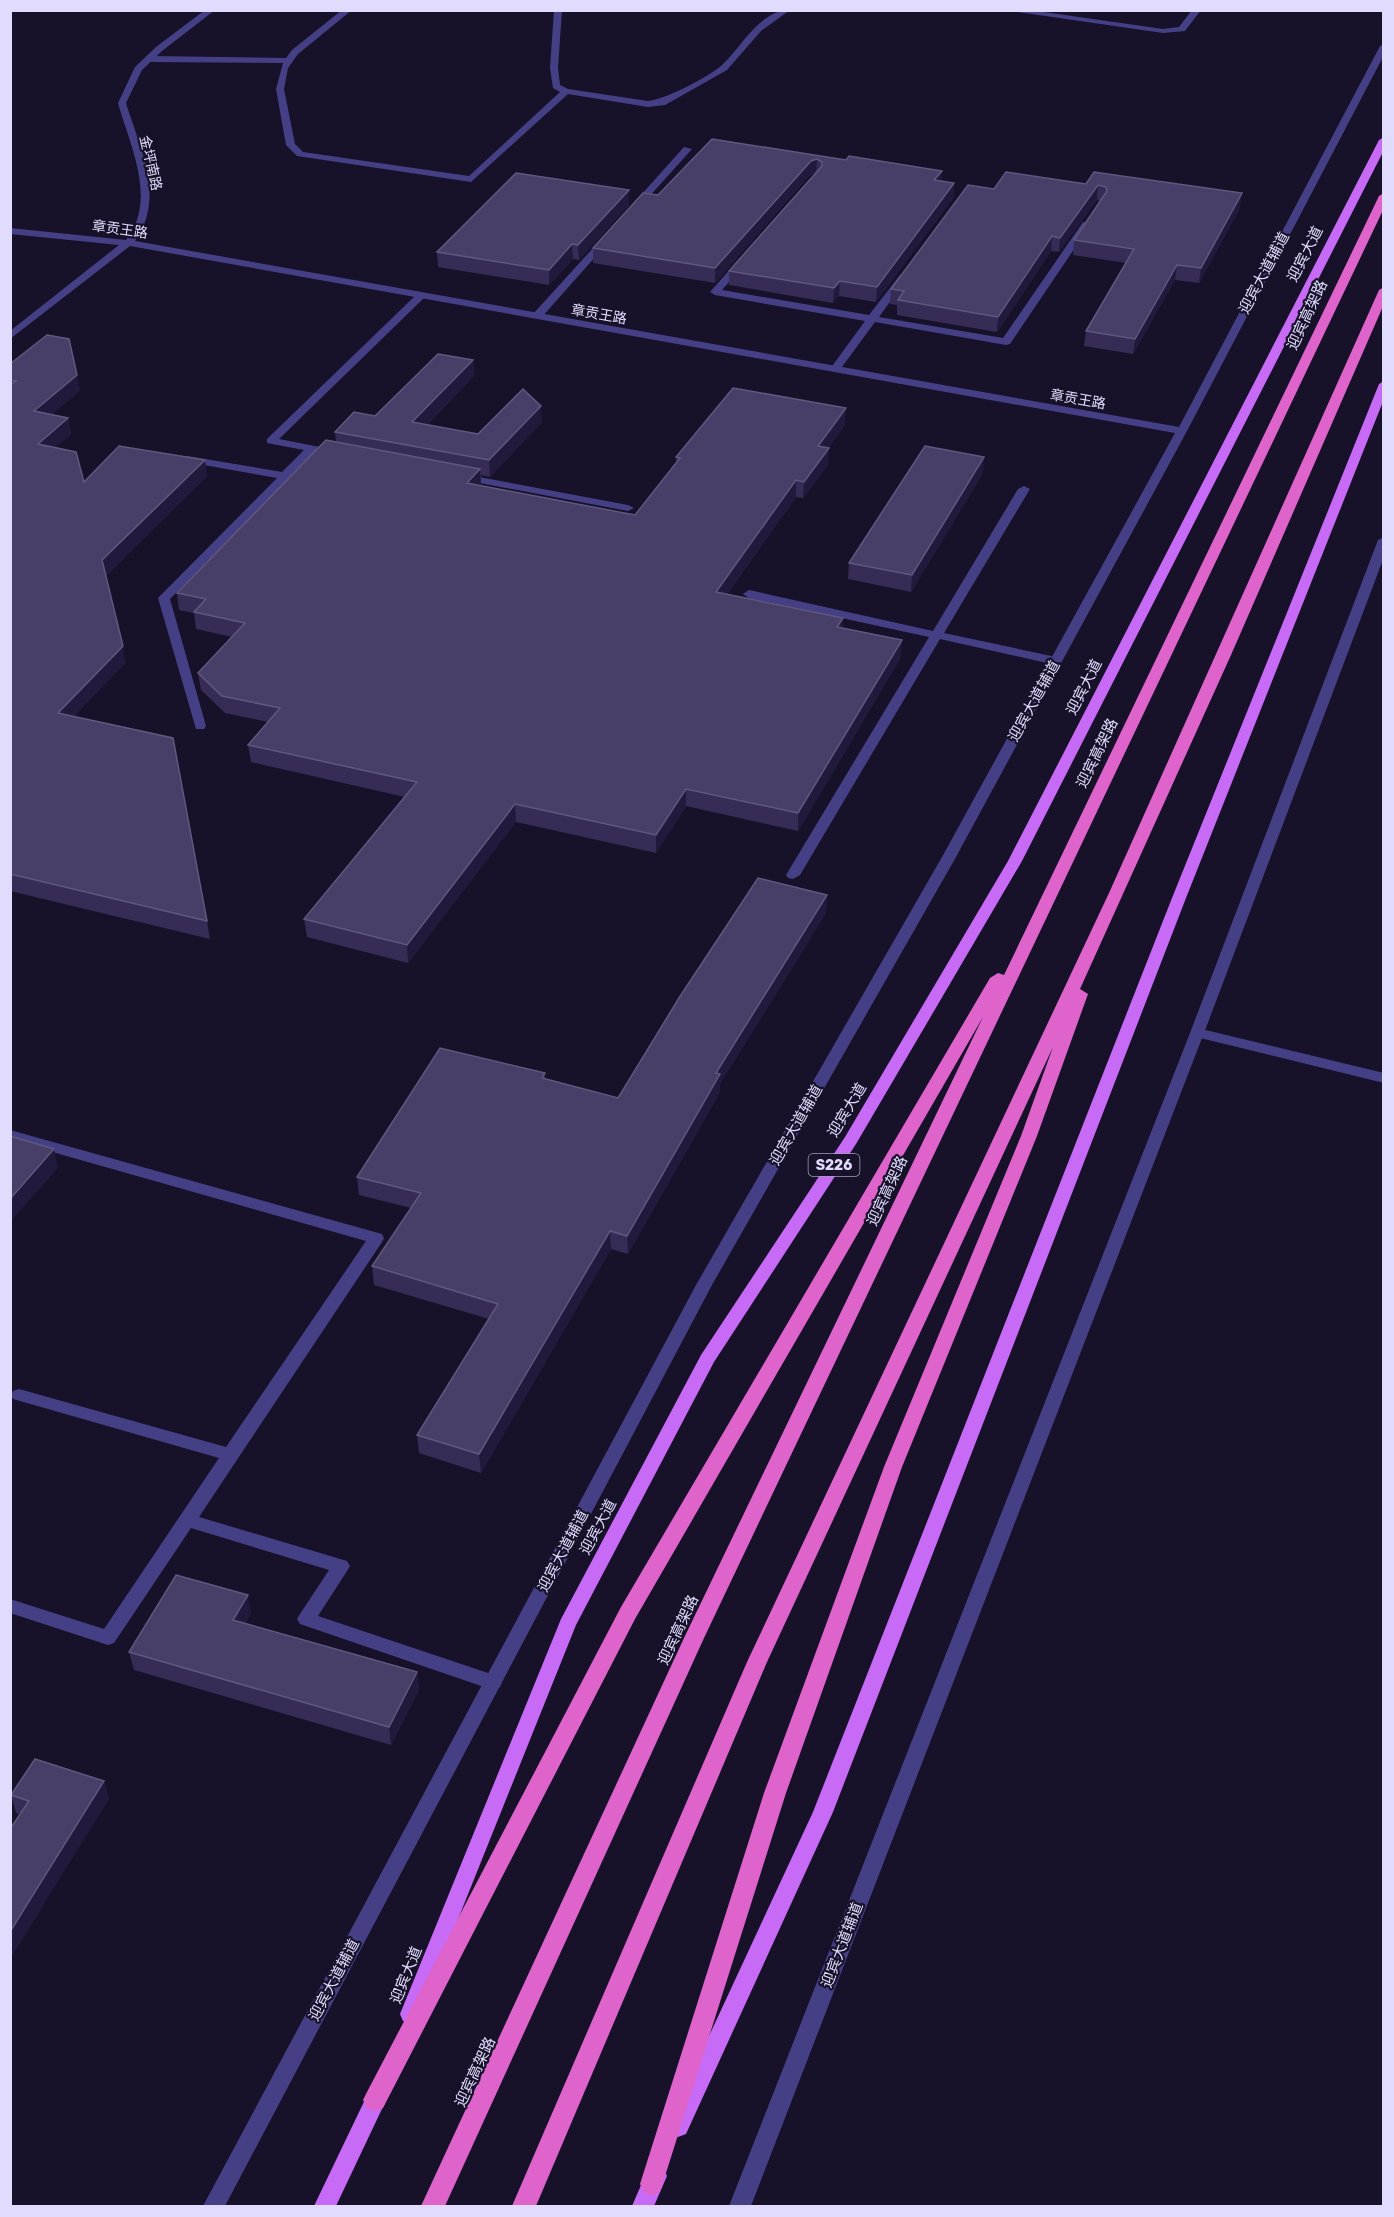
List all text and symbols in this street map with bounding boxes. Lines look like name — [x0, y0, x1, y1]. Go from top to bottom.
street label: 金坪南路 — [136, 134, 165, 192]
street label: 章贡王路 — [91, 217, 149, 242]
street label: 迎宾大道 — [1283, 223, 1327, 285]
street label: 迎宾大道辅道 — [1235, 229, 1293, 317]
street label: 迎宾高架路 — [1283, 277, 1331, 353]
street label: 章贡王路 — [570, 301, 628, 328]
street label: 章贡王路 — [1049, 386, 1107, 413]
street label: 迎宾大道 — [1062, 656, 1106, 718]
street label: 迎宾大道辅道 — [1004, 657, 1064, 745]
street label: 迎宾高架路 — [1072, 715, 1122, 791]
street label: 迎宾大道 — [824, 1080, 870, 1140]
street label: 迎宾大道辅道 — [766, 1082, 826, 1168]
street label: 迎宾高架路 — [863, 1153, 911, 1229]
road number: S226 — [808, 1154, 860, 1176]
street label: 迎宾大道 — [576, 1496, 620, 1558]
street label: 迎宾大道辅道 — [534, 1507, 592, 1595]
street label: 迎宾高架路 — [654, 1592, 702, 1668]
street label: 迎宾大道辅道 — [817, 1900, 867, 1990]
street label: 迎宾大道辅道 — [305, 1936, 363, 2024]
street label: 迎宾大道 — [386, 1944, 426, 2006]
street label: 迎宾高架路 — [451, 2034, 499, 2110]

